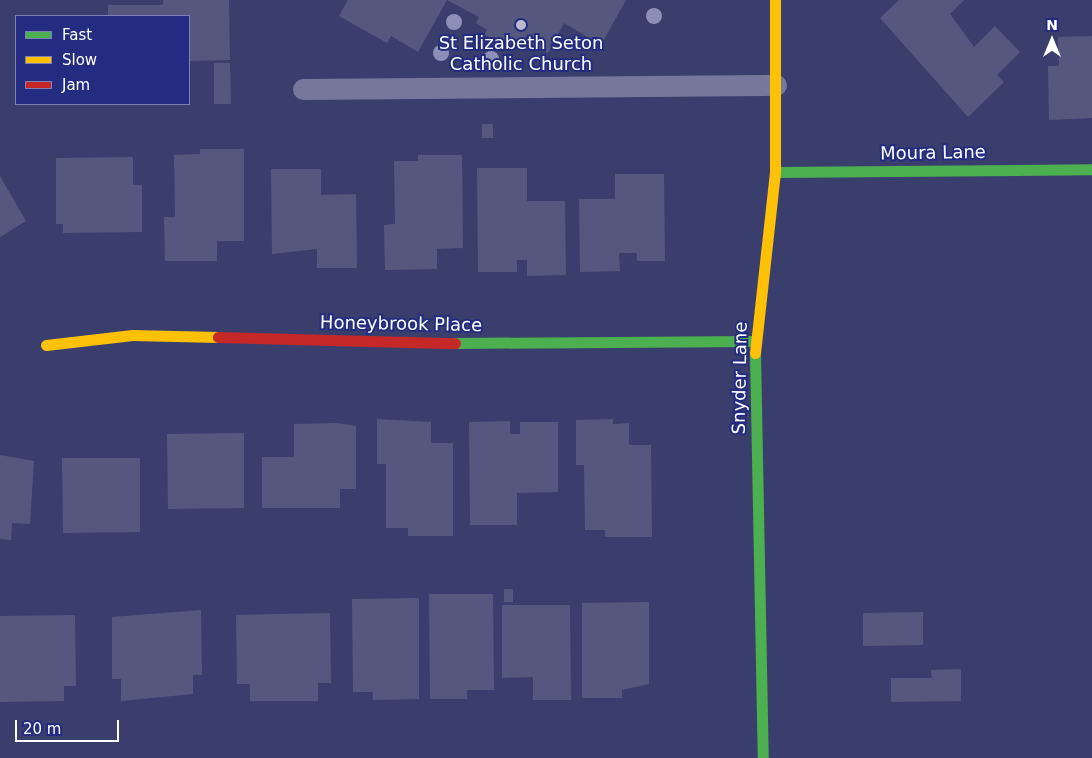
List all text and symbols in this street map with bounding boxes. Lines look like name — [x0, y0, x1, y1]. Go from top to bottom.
legend — [15, 15, 190, 105]
north arrow — [1027, 15, 1077, 65]
text: N — [1046, 17, 1058, 33]
marker: St Elizabeth Seton Catholic Church — [515, 19, 527, 31]
text: Fast — [62, 26, 92, 44]
place label: St Elizabeth Seton Catholic Church — [439, 33, 603, 76]
text: Slow — [62, 51, 97, 69]
text: Jam — [62, 76, 90, 94]
street label: Moura Lane — [880, 141, 986, 165]
street label: Honeybrook Place — [320, 312, 482, 336]
street label: Snyder Lane — [728, 321, 752, 435]
scale bar — [18, 710, 121, 742]
text: 20 m — [23, 720, 61, 738]

